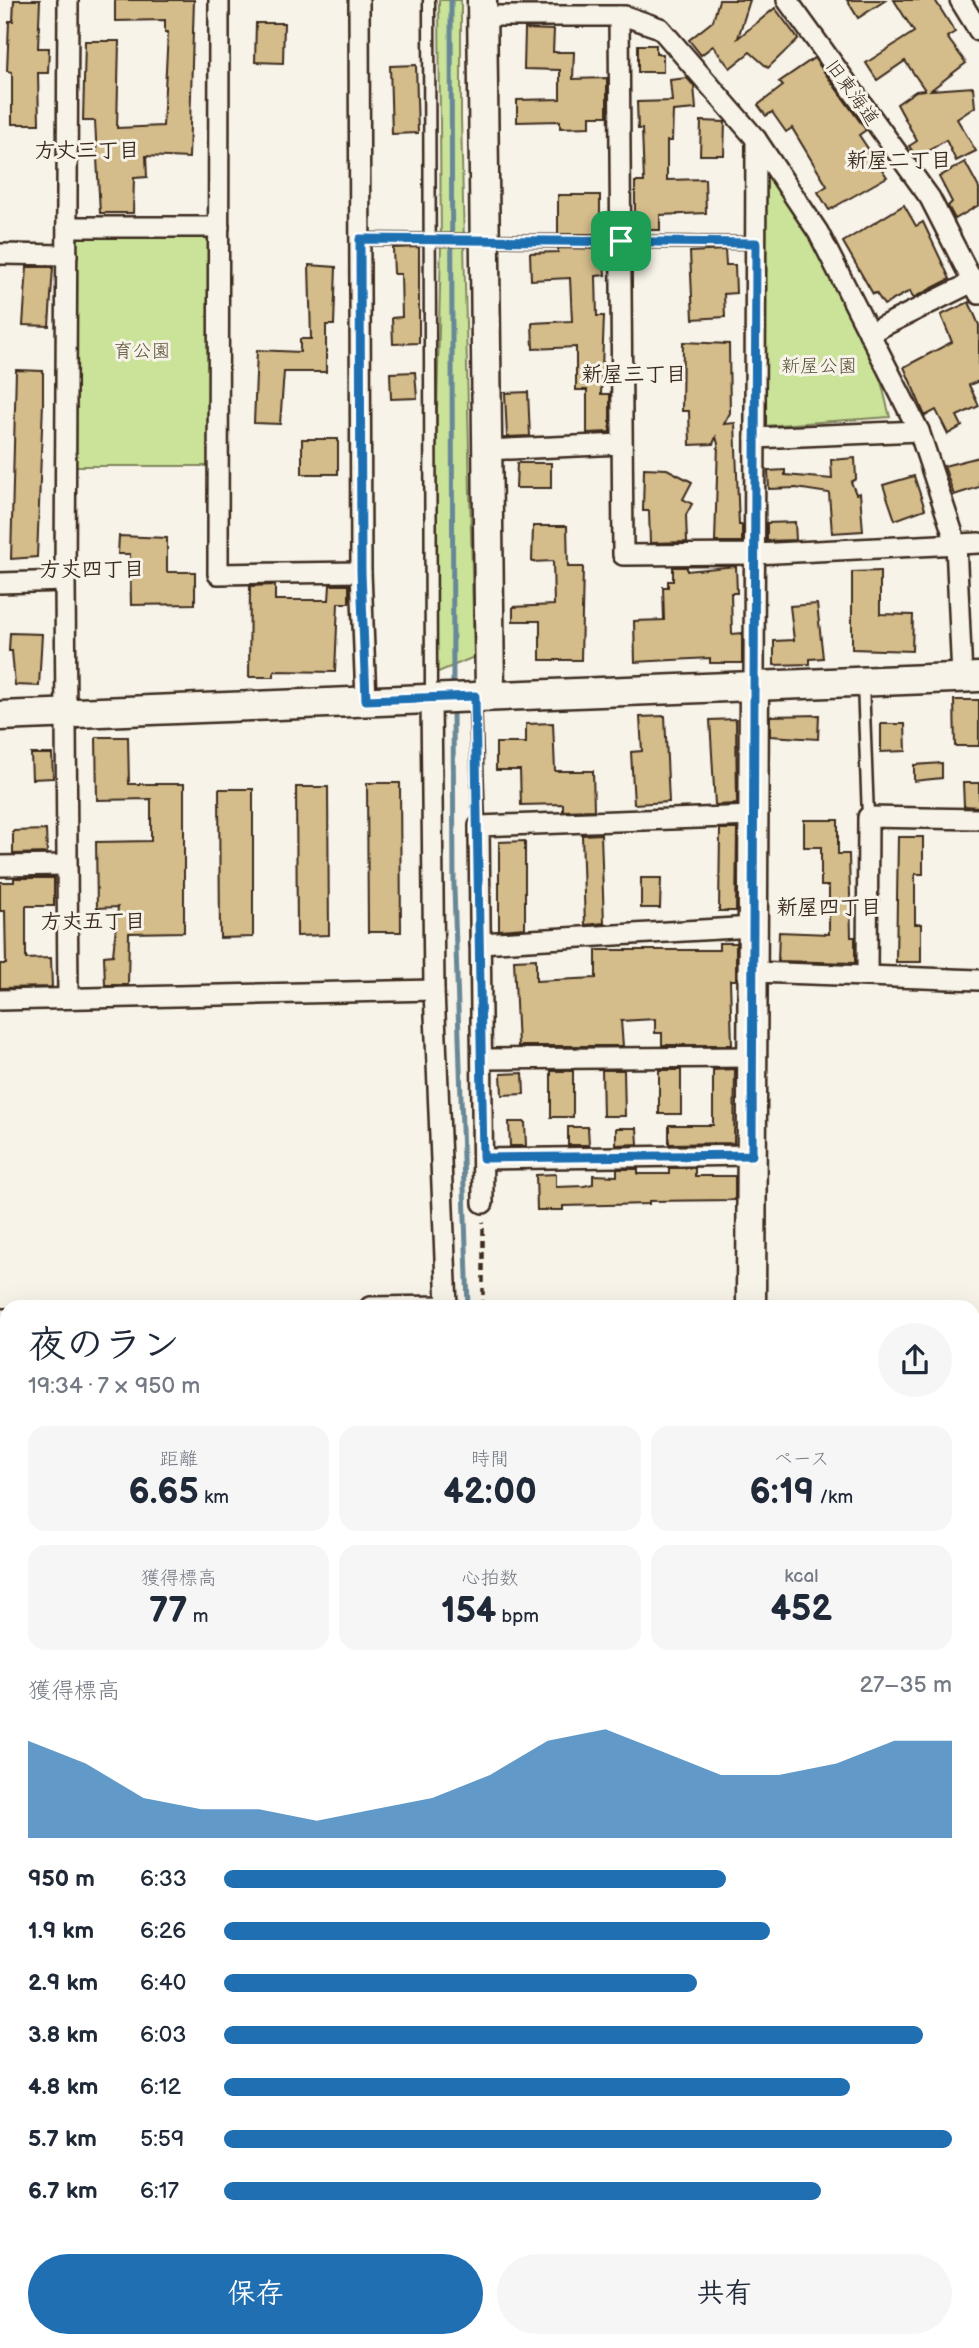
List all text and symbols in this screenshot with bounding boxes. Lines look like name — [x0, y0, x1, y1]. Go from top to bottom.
street label: 旧東海道 — [820, 55, 883, 130]
district label: 方丈三丁目 — [35, 138, 140, 163]
district label: 新屋二丁目 — [847, 148, 952, 173]
pin — [591, 211, 651, 271]
icon: arrive — [602, 222, 640, 260]
park label: 育公園 — [113, 340, 171, 363]
park label: 新屋公園 — [781, 355, 857, 378]
district label: 新屋三丁目 — [582, 362, 687, 387]
district label: 方丈四丁目 — [40, 557, 145, 582]
district label: 新屋四丁目 — [777, 895, 882, 920]
district label: 方丈五丁目 — [41, 909, 146, 934]
text: 夜のラン — [28, 1323, 180, 1368]
button: share — [878, 1323, 952, 1397]
text: 19:34 · 7 × 950 m — [28, 1372, 200, 1400]
text: 距離 — [160, 1448, 198, 1471]
text: 時間 — [471, 1448, 509, 1471]
text: ペース — [773, 1448, 829, 1471]
text: 6.65 — [128, 1471, 199, 1514]
text: 42:00 — [443, 1471, 537, 1514]
text: 6:19 — [750, 1471, 814, 1514]
text: km — [199, 1486, 229, 1509]
text: /km — [814, 1486, 853, 1509]
text: kcal — [784, 1565, 818, 1588]
text: 獲得標高 — [141, 1567, 217, 1590]
text: 心拍数 — [461, 1567, 519, 1590]
text: 452 — [770, 1588, 832, 1631]
text: 77 — [149, 1590, 188, 1633]
text: 154 — [441, 1590, 496, 1633]
text: m — [188, 1605, 208, 1628]
text: bpm — [496, 1605, 539, 1628]
text: 27–35 m — [859, 1671, 952, 1699]
text: 獲得標高 — [28, 1677, 120, 1705]
text: 950 m — [28, 1865, 95, 1893]
text: 6:33 — [140, 1865, 187, 1893]
text: 1.9 km — [28, 1917, 94, 1945]
text: 6:26 — [140, 1917, 186, 1945]
text: 2.9 km — [28, 1969, 98, 1997]
text: 6:40 — [140, 1969, 186, 1997]
text: 3.8 km — [28, 2021, 98, 2049]
text: 6:03 — [140, 2021, 186, 2049]
text: 4.8 km — [28, 2073, 98, 2101]
text: 6:12 — [140, 2073, 181, 2101]
text: 5.7 km — [28, 2125, 97, 2153]
text: 5:59 — [140, 2125, 184, 2153]
text: 6.7 km — [28, 2177, 98, 2205]
text: 6:17 — [140, 2177, 179, 2205]
button: 保存 — [28, 2254, 483, 2334]
button: 共有 — [497, 2254, 952, 2334]

